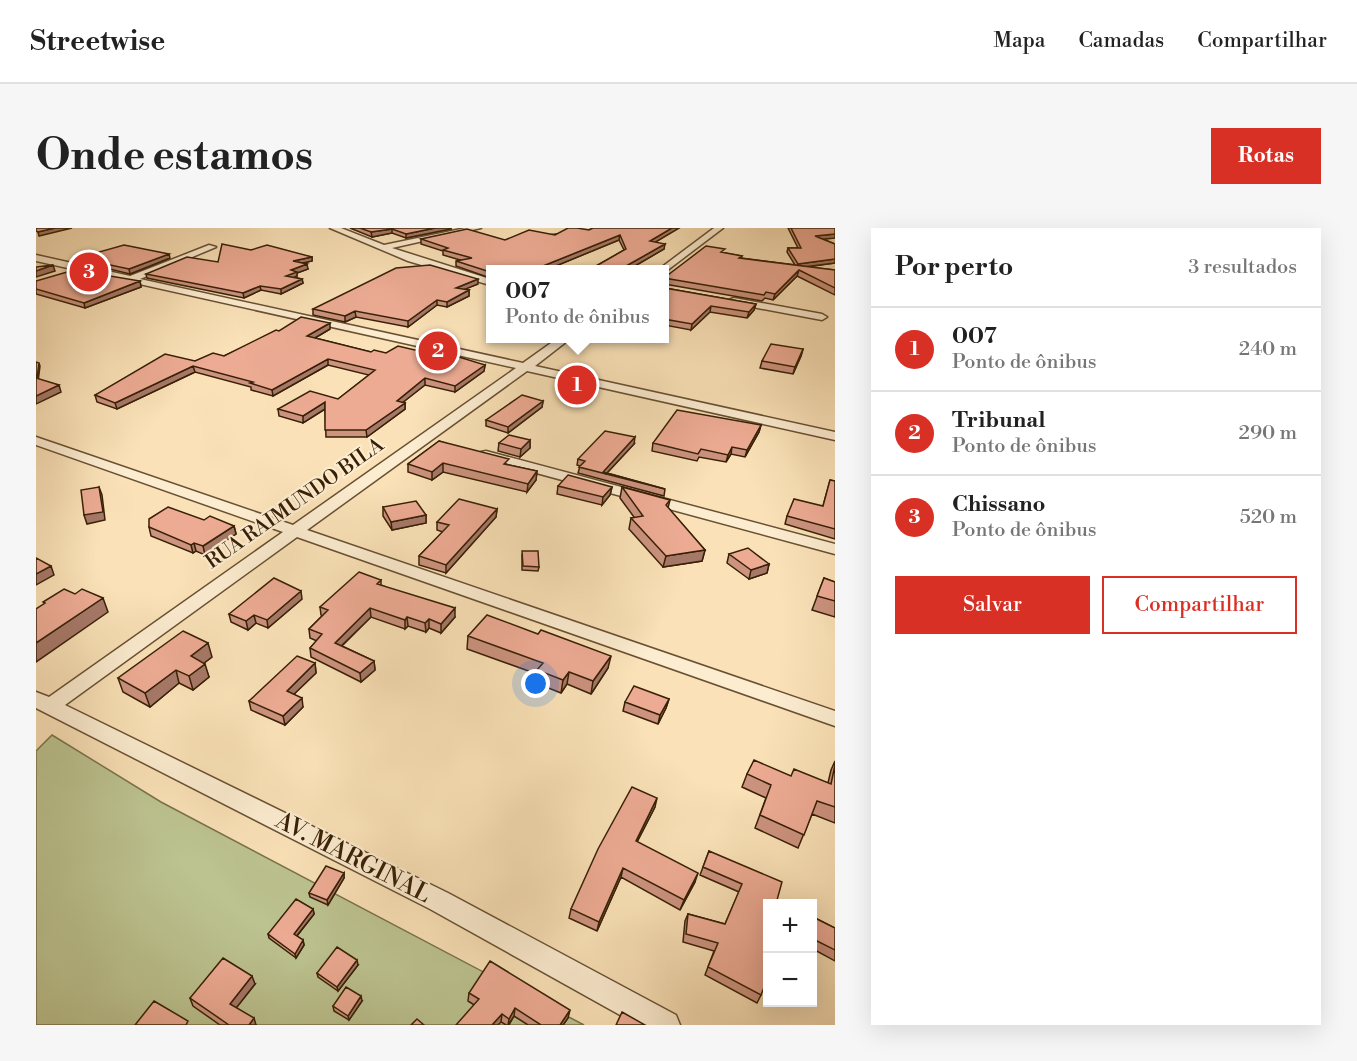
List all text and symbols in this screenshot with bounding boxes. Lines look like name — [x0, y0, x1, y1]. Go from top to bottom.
text: Streetwise — [30, 24, 165, 59]
text: Mapa — [993, 28, 1045, 54]
text: Camadas — [1078, 28, 1164, 54]
text: Compartilhar — [1197, 28, 1327, 54]
button: Rotas — [1211, 128, 1321, 184]
text: Onde estamos — [36, 130, 313, 183]
pin: 3 — [70, 250, 108, 294]
text: Por perto — [895, 251, 1013, 283]
text: 3 resultados — [1188, 255, 1297, 280]
popup — [486, 265, 669, 343]
text: 007 — [505, 278, 550, 305]
text: Ponto de ônibus — [505, 305, 650, 330]
text: 007 — [952, 323, 997, 350]
pin: 2 — [418, 328, 458, 374]
text: 1 — [910, 337, 919, 362]
text: 240 m — [1239, 337, 1297, 362]
text: Ponto de ônibus — [952, 350, 1097, 375]
pin: 1 — [558, 362, 596, 408]
text: Tribunal — [952, 407, 1045, 434]
text: 2 — [908, 421, 921, 446]
text: 290 m — [1239, 421, 1297, 446]
street label: RUA RAIMUNDO BILA — [201, 432, 390, 575]
text: Ponto de ônibus — [952, 434, 1097, 459]
text: Chissano — [952, 491, 1046, 518]
text: 3 — [908, 505, 921, 530]
text: 520 m — [1240, 505, 1297, 530]
text: Ponto de ônibus — [952, 518, 1097, 543]
button: Salvar — [895, 576, 1090, 634]
button: Compartilhar — [1102, 576, 1297, 634]
your location — [521, 669, 550, 698]
street label: AV. MARGINAL — [270, 806, 436, 910]
map controls — [763, 899, 817, 1007]
button: + — [763, 899, 817, 953]
button: − — [763, 953, 817, 1007]

